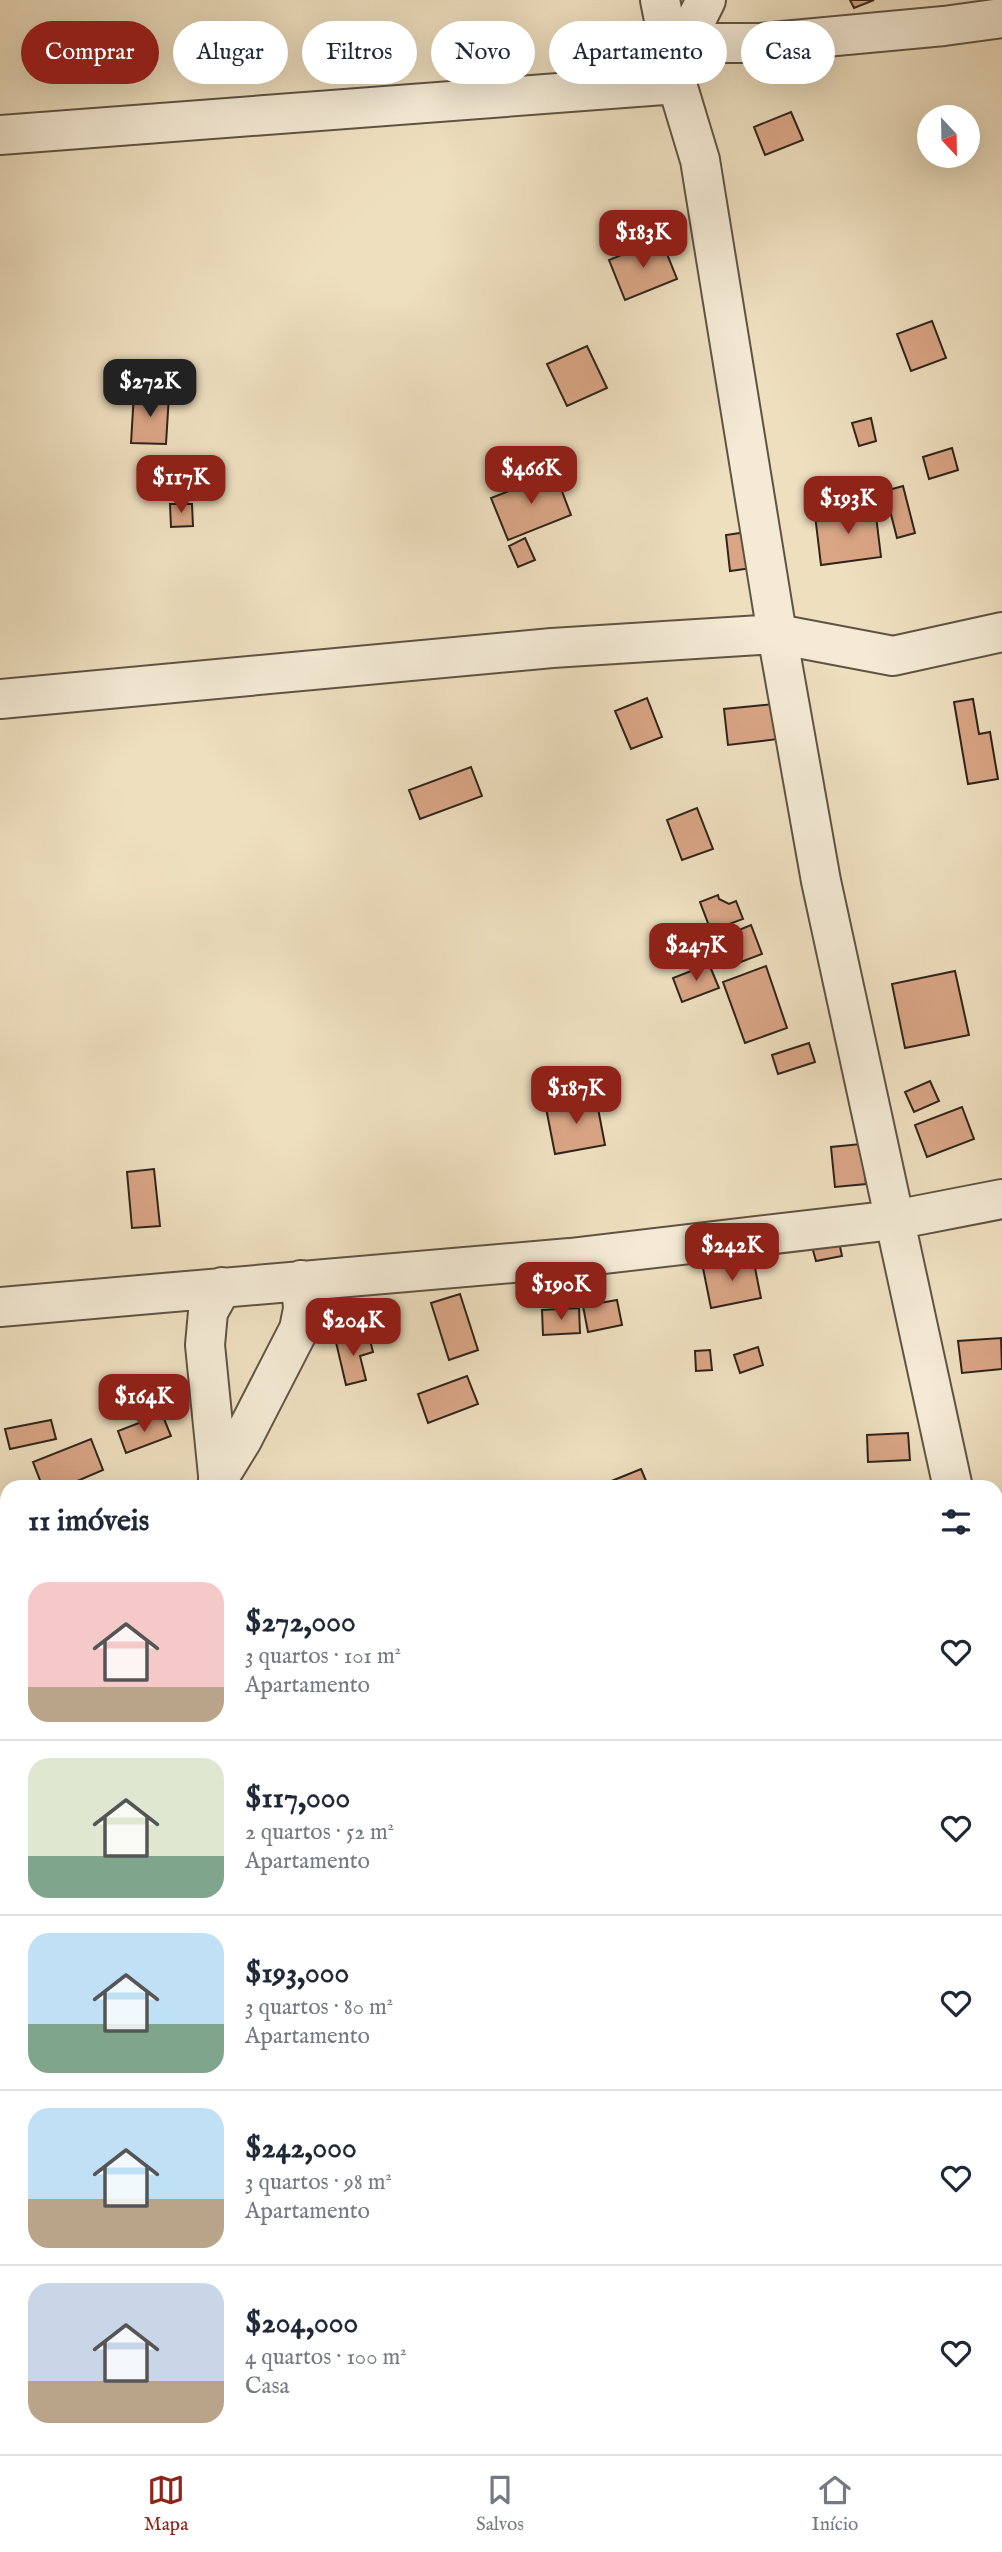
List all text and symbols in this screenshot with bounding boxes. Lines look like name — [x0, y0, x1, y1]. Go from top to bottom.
chip: Comprar — [21, 21, 159, 84]
chip: Alugar — [173, 21, 288, 84]
chip: Filtros — [302, 21, 417, 84]
chip: Novo — [431, 21, 535, 84]
chip: Apartamento — [549, 21, 727, 84]
chip: Casa — [741, 21, 835, 84]
north arrow — [917, 105, 980, 168]
map controls — [917, 105, 980, 168]
pin: $183K — [594, 210, 692, 270]
text: $183K — [615, 218, 671, 247]
pin: $272K — [101, 360, 199, 419]
text: $272K — [119, 367, 181, 396]
pin: $466K — [482, 447, 580, 506]
text: $466K — [501, 454, 561, 483]
pin: $117K — [132, 456, 230, 515]
text: $117K — [152, 463, 210, 492]
pin: $193K — [799, 476, 897, 536]
text: $193K — [820, 484, 876, 513]
pin: $247K — [647, 923, 745, 983]
text: $247K — [665, 931, 727, 960]
pin: $187K — [527, 1066, 625, 1126]
text: $187K — [547, 1074, 605, 1103]
pin: $242K — [683, 1224, 781, 1283]
text: $242K — [701, 1231, 763, 1260]
pin: $190K — [512, 1262, 610, 1322]
text: $190K — [531, 1270, 591, 1299]
pin: $204K — [304, 1298, 402, 1358]
text: $204K — [322, 1306, 384, 1335]
pin: $164K — [95, 1374, 193, 1434]
text: $164K — [115, 1382, 173, 1411]
text: 11 imóveis — [28, 1503, 149, 1541]
icon: filters — [937, 1503, 975, 1541]
text: $272,000 — [245, 1604, 356, 1642]
icon: home — [84, 1610, 168, 1694]
icon: heart — [937, 1633, 975, 1671]
text: 3 quartos · 101 m² — [245, 1642, 401, 1671]
text: Apartamento — [245, 1671, 370, 1700]
text: $117,000 — [245, 1780, 350, 1818]
icon: home — [84, 1786, 168, 1870]
icon: heart — [937, 1809, 975, 1847]
text: 2 quartos · 52 m² — [245, 1818, 394, 1847]
text: Apartamento — [245, 1847, 370, 1876]
text: $193,000 — [245, 1955, 349, 1993]
icon: home — [84, 1961, 168, 2045]
icon: heart — [937, 1984, 975, 2022]
text: 3 quartos · 80 m² — [245, 1993, 393, 2022]
text: Apartamento — [245, 2022, 370, 2051]
text: $242,000 — [245, 2130, 357, 2168]
icon: home — [84, 2136, 168, 2220]
icon: heart — [937, 2159, 975, 2197]
text: 3 quartos · 98 m² — [245, 2168, 392, 2197]
text: Apartamento — [245, 2197, 370, 2226]
text: $204,000 — [245, 2305, 358, 2343]
icon: home — [84, 2311, 168, 2395]
icon: heart — [937, 2334, 975, 2372]
text: 4 quartos · 100 m² — [245, 2343, 407, 2372]
text: Casa — [245, 2372, 289, 2401]
tab: Mapa — [144, 2471, 188, 2537]
tab: Salvos — [476, 2471, 524, 2537]
tab: Início — [812, 2471, 858, 2537]

